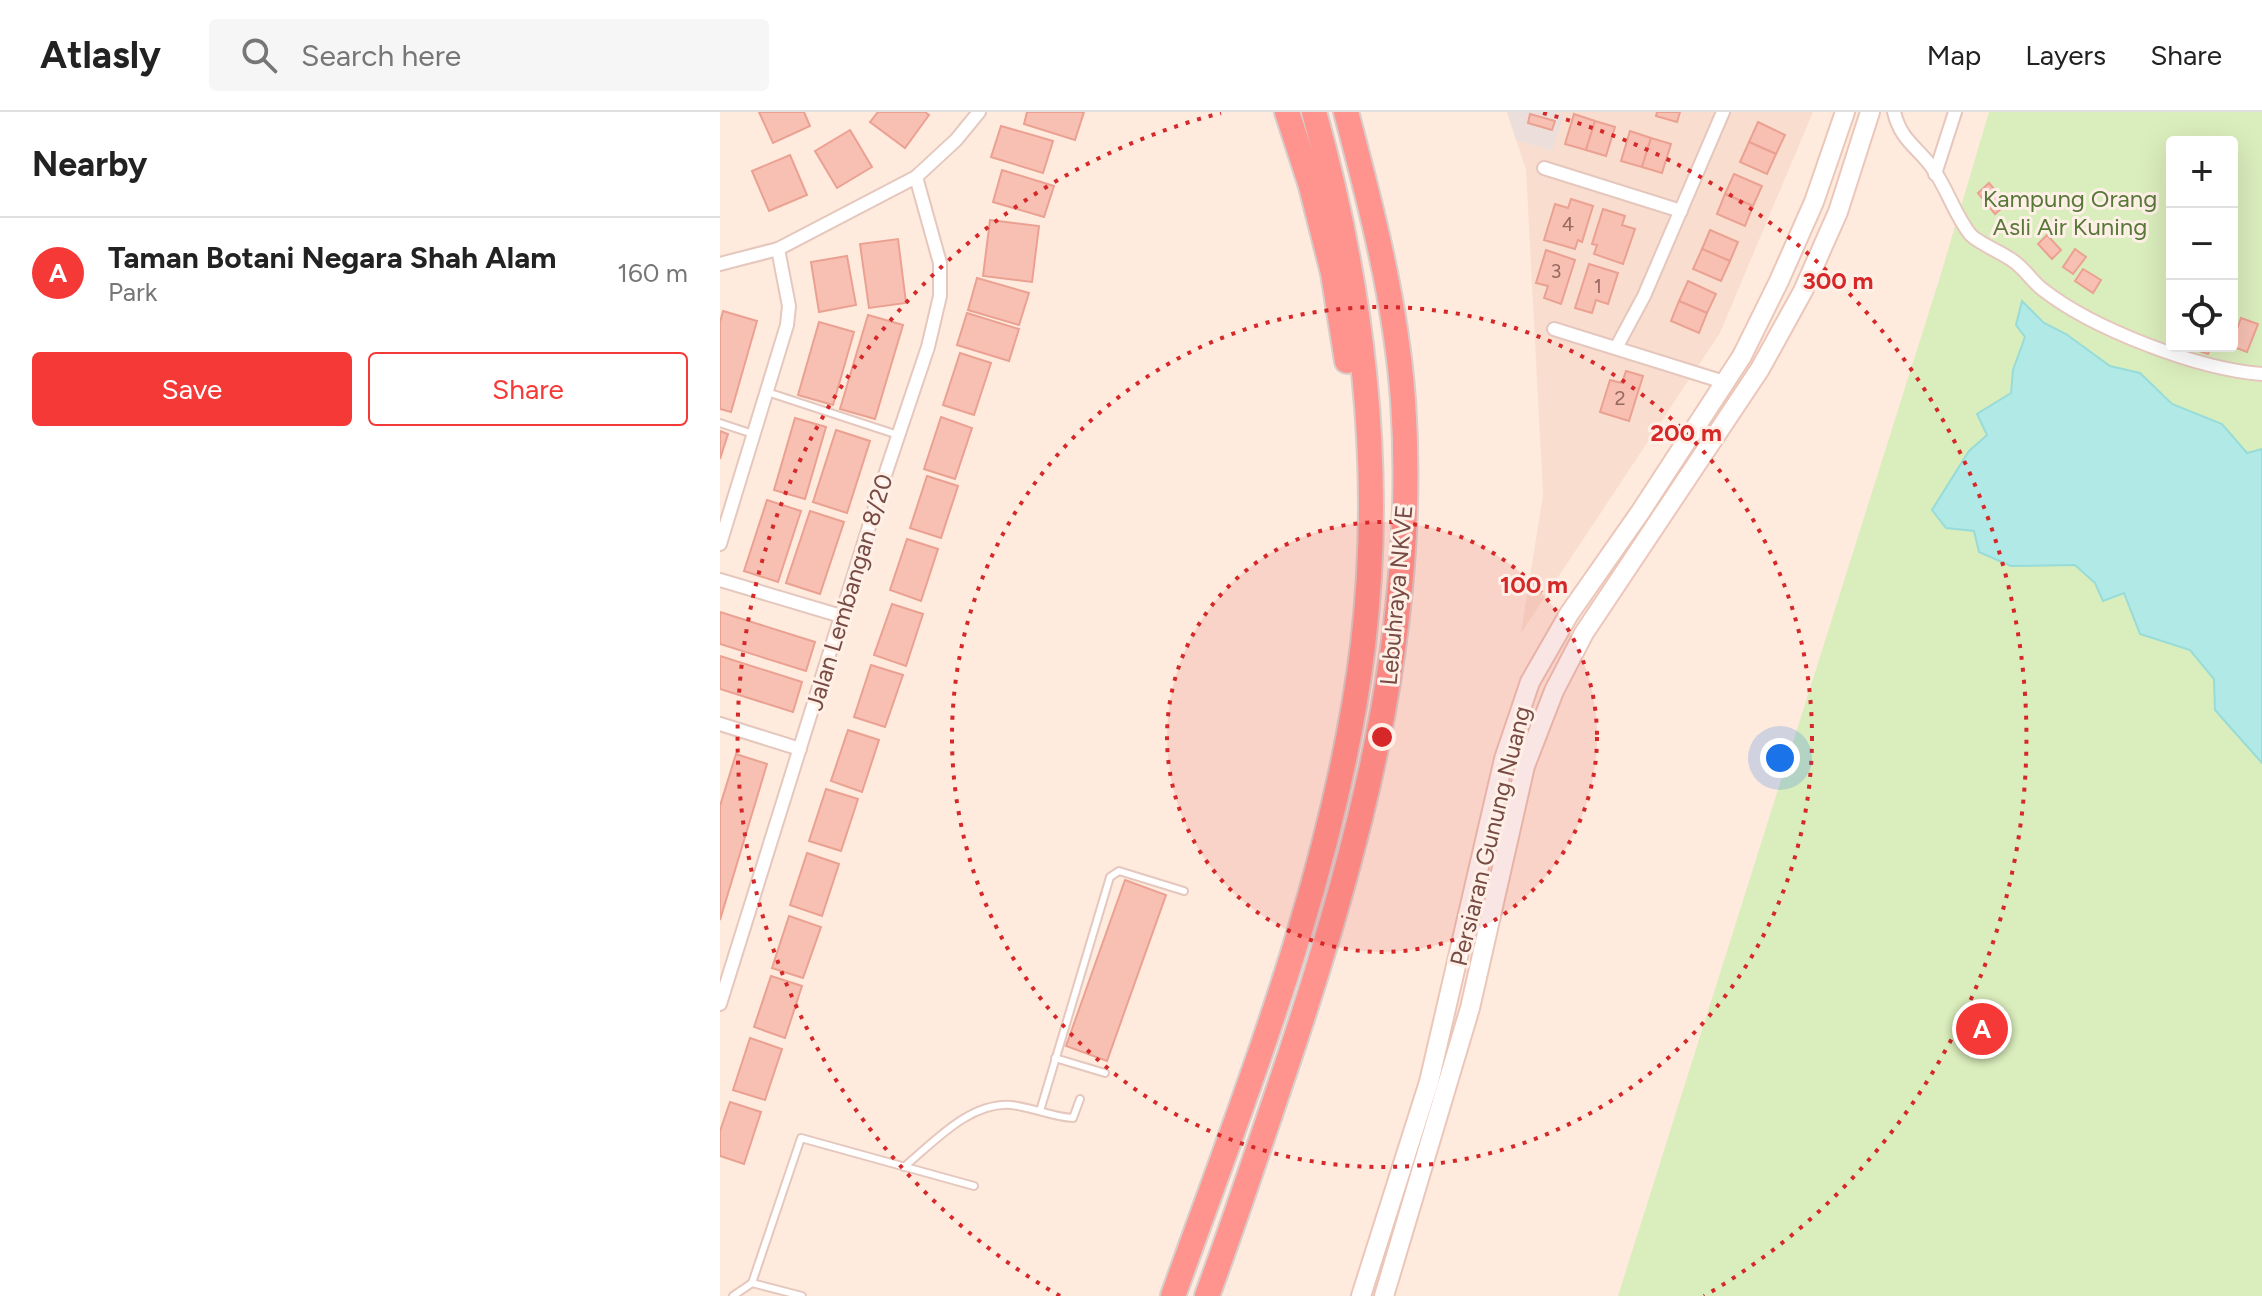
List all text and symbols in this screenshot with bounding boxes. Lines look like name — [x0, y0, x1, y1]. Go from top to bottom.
search box — [209, 19, 769, 91]
text: Atlasly — [40, 32, 161, 78]
icon: search — [237, 33, 281, 77]
text: Search here — [301, 37, 461, 74]
text: Map — [1927, 38, 1981, 72]
text: Layers — [2025, 38, 2106, 72]
text: Share — [2150, 38, 2222, 72]
map controls — [2166, 136, 2238, 352]
button: + — [2166, 136, 2238, 208]
text: Nearby — [32, 144, 147, 185]
park label: Kampung Orang Asli Air Kuning — [1983, 184, 2157, 241]
button: − — [2166, 208, 2238, 280]
house number: 4 — [1562, 212, 1574, 236]
text: Taman Botani Negara Shah Alam — [108, 239, 556, 276]
text: A — [49, 257, 67, 289]
text: 160 m — [617, 257, 688, 289]
house number: 3 — [1551, 259, 1561, 283]
text: 300 m — [1802, 266, 1874, 295]
house number: 1 — [1594, 274, 1602, 298]
text: Park — [108, 276, 157, 308]
button: locate — [2166, 280, 2238, 352]
button: Save — [32, 352, 352, 426]
button: Share — [368, 352, 688, 426]
house number: 2 — [1614, 386, 1626, 410]
text: 200 m — [1650, 418, 1722, 447]
street label: Jalan Lembangan 8/20 — [799, 470, 899, 714]
street label: Lebuhraya NKVE — [1374, 503, 1418, 687]
text: 100 m — [1500, 570, 1568, 599]
street label: Persiaran Gunung Nuang — [1444, 703, 1536, 969]
centre of rings — [1368, 723, 1396, 751]
your location — [1760, 738, 1800, 778]
pin: A — [1956, 999, 2008, 1059]

